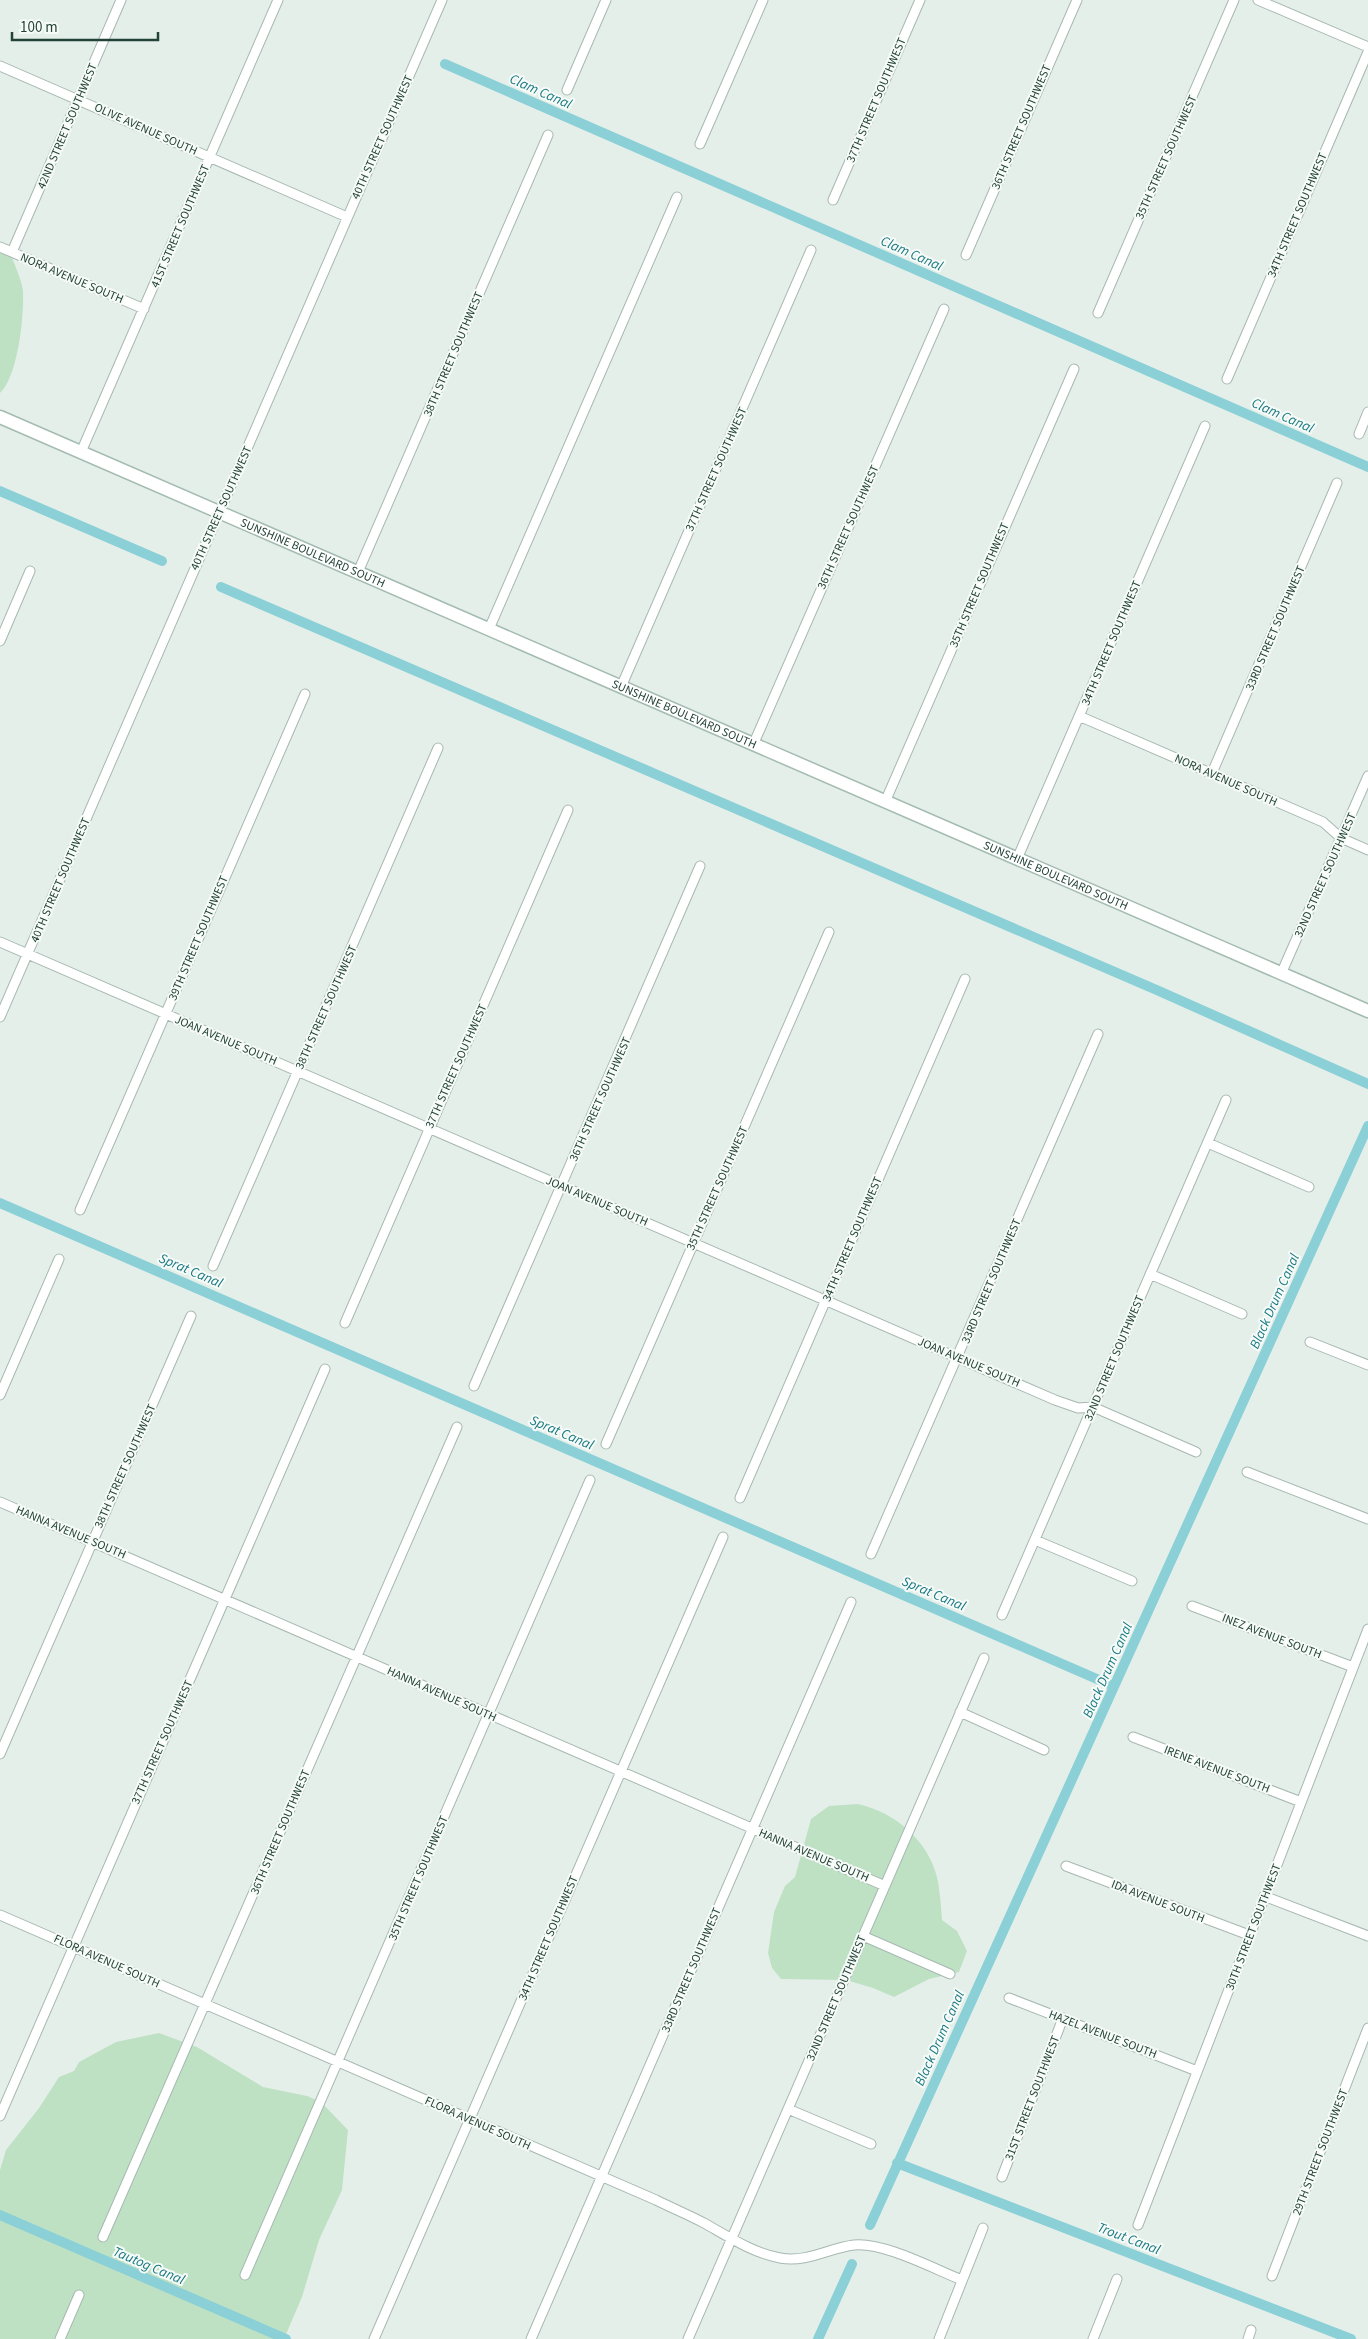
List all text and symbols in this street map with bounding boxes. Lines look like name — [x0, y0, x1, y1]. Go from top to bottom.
scale bar — [12, 10, 159, 42]
text: 100 m — [20, 17, 58, 38]
street label: 37TH STREET SOUTHWEST — [842, 35, 911, 165]
street label: 42ND STREET SOUTHWEST — [33, 60, 102, 192]
street label: 36TH STREET SOUTHWEST — [987, 62, 1056, 192]
water label: Clam Canal — [506, 69, 575, 115]
street label: 40TH STREET SOUTHWEST — [347, 72, 418, 202]
street label: 35TH STREET SOUTHWEST — [1131, 92, 1202, 222]
street label: OLIVE AVENUE SOUTH — [91, 99, 200, 160]
street label: 34TH STREET SOUTHWEST — [1263, 150, 1332, 280]
street label: 41ST STREET SOUTHWEST — [147, 161, 214, 291]
water label: Clam Canal — [877, 231, 946, 277]
street label: NORA AVENUE SOUTH — [17, 249, 126, 308]
street label: 38TH STREET SOUTHWEST — [419, 289, 488, 419]
water label: Clam Canal — [1248, 393, 1317, 439]
street label: 37TH STREET SOUTHWEST — [681, 404, 752, 534]
street label: 40TH STREET SOUTHWEST — [186, 443, 257, 573]
street label: 36TH STREET SOUTHWEST — [813, 462, 884, 592]
street label: SUNSHINE BOULEVARD SOUTH — [237, 514, 388, 592]
street label: 35TH STREET SOUTHWEST — [945, 520, 1014, 650]
street label: 33RD STREET SOUTHWEST — [1241, 563, 1310, 693]
street label: 34TH STREET SOUTHWEST — [1077, 578, 1146, 708]
street label: SUNSHINE BOULEVARD SOUTH — [609, 676, 759, 754]
street label: NORA AVENUE SOUTH — [1172, 750, 1280, 811]
street label: 32ND STREET SOUTHWEST — [1290, 810, 1361, 940]
street label: 40TH STREET SOUTHWEST — [26, 815, 95, 945]
street label: SUNSHINE BOULEVARD SOUTH — [980, 837, 1131, 915]
street label: 39TH STREET SOUTHWEST — [164, 873, 233, 1003]
street label: 38TH STREET SOUTHWEST — [291, 942, 362, 1072]
street label: 37TH STREET SOUTHWEST — [421, 1001, 492, 1131]
street label: JOAN AVENUE SOUTH — [172, 1011, 280, 1070]
street label: 36TH STREET SOUTHWEST — [565, 1034, 636, 1164]
street label: 35TH STREET SOUTHWEST — [682, 1123, 753, 1253]
street label: JOAN AVENUE SOUTH — [543, 1172, 651, 1231]
street label: 34TH STREET SOUTHWEST — [818, 1174, 887, 1304]
street label: 33RD STREET SOUTHWEST — [957, 1216, 1026, 1346]
water label: Sprat Canal — [156, 1249, 226, 1294]
water label: Black Drum Canal — [1245, 1250, 1305, 1352]
street label: 32ND STREET SOUTHWEST — [1080, 1292, 1149, 1424]
street label: JOAN AVENUE SOUTH — [915, 1333, 1023, 1392]
street label: 38TH STREET SOUTHWEST — [90, 1401, 161, 1531]
water label: Sprat Canal — [527, 1411, 597, 1456]
street label: HANNA AVENUE SOUTH — [13, 1502, 129, 1563]
water label: Sprat Canal — [899, 1572, 969, 1617]
street label: INEZ AVENUE SOUTH — [1219, 1610, 1324, 1663]
water label: Black Drum Canal — [1078, 1619, 1138, 1721]
street label: HANNA AVENUE SOUTH — [384, 1663, 499, 1726]
street label: 37TH STREET SOUTHWEST — [127, 1677, 198, 1807]
street label: IRENE AVENUE SOUTH — [1161, 1741, 1272, 1798]
street label: 36TH STREET SOUTHWEST — [246, 1767, 315, 1897]
street label: 35TH STREET SOUTHWEST — [384, 1813, 453, 1943]
street label: HANNA AVENUE SOUTH — [756, 1825, 872, 1886]
street label: 30TH STREET SOUTHWEST — [1221, 1861, 1286, 1993]
street label: 34TH STREET SOUTHWEST — [514, 1873, 583, 2003]
street label: IDA AVENUE SOUTH — [1109, 1876, 1207, 1927]
street label: 33RD STREET SOUTHWEST — [657, 1905, 726, 2035]
street label: FLORA AVENUE SOUTH — [51, 1930, 163, 1993]
street label: 32ND STREET SOUTHWEST — [802, 1932, 871, 2064]
water label: Black Drum Canal — [910, 1987, 970, 2089]
street label: HAZEL AVENUE SOUTH — [1046, 2006, 1159, 2063]
street label: 31ST STREET SOUTHWEST — [1001, 2033, 1064, 2163]
street label: 29TH STREET SOUTHWEST — [1288, 2086, 1353, 2218]
street label: FLORA AVENUE SOUTH — [422, 2092, 534, 2155]
water label: Trout Canal — [1094, 2218, 1164, 2260]
water label: Tautog Canal — [110, 2242, 188, 2290]

